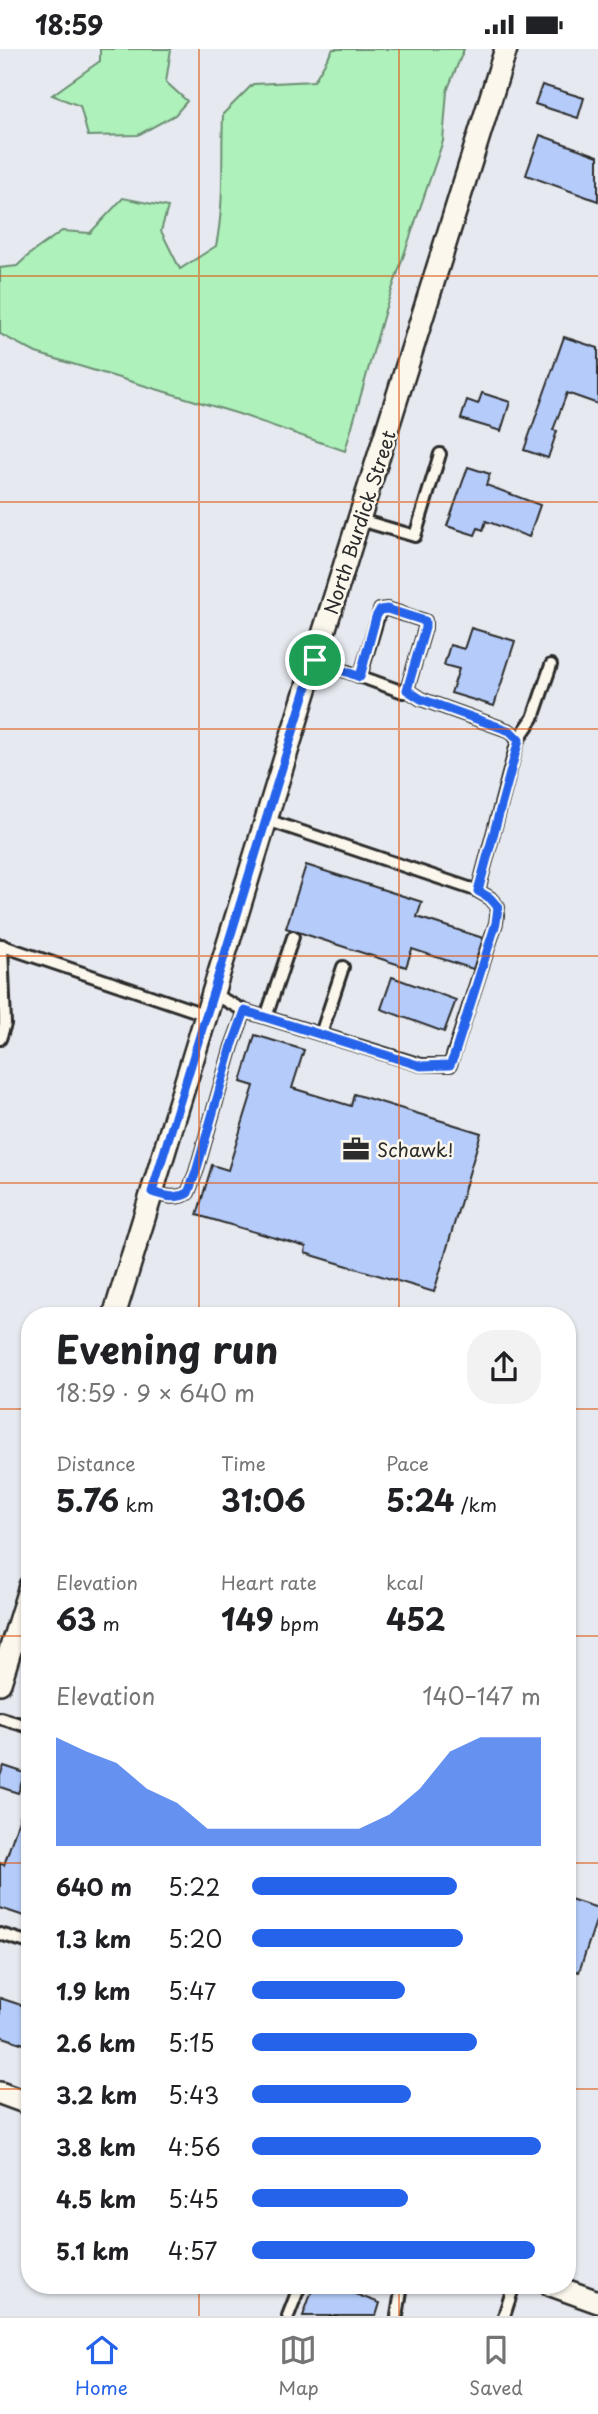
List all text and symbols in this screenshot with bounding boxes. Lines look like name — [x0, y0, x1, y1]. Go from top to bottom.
text: 18:59 — [35, 5, 103, 44]
street label: North Burdick Street — [316, 426, 402, 618]
pin — [285, 630, 345, 690]
icon: arrive — [296, 641, 334, 679]
office icon: Schawk! — [341, 1134, 371, 1164]
place label: Schawk! — [377, 1135, 453, 1163]
text: Evening run — [56, 1320, 278, 1377]
button: share — [467, 1330, 541, 1404]
text: 18:59 · 9 × 640 m — [56, 1375, 255, 1410]
text: Distance — [56, 1449, 136, 1477]
text: Time — [221, 1449, 266, 1477]
text: Pace — [386, 1449, 429, 1477]
text: 5.76 — [56, 1477, 119, 1522]
text: 31:06 — [221, 1477, 306, 1522]
text: 5:24 — [386, 1477, 454, 1522]
text: km — [119, 1490, 154, 1518]
text: /km — [454, 1490, 497, 1518]
text: Elevation — [56, 1568, 138, 1596]
text: Heart rate — [221, 1568, 317, 1596]
text: kcal — [386, 1568, 424, 1596]
text: 63 — [56, 1596, 96, 1641]
text: 149 — [221, 1596, 274, 1641]
text: 452 — [386, 1596, 445, 1641]
text: m — [96, 1609, 120, 1637]
text: bpm — [274, 1609, 319, 1637]
text: Elevation — [56, 1678, 155, 1713]
text: 140–147 m — [422, 1678, 541, 1713]
text: 640 m — [56, 1869, 132, 1904]
text: 5:22 — [168, 1869, 220, 1904]
text: 1.3 km — [56, 1921, 131, 1956]
text: 5:20 — [168, 1921, 222, 1956]
text: 1.9 km — [56, 1973, 130, 2008]
text: 5:47 — [168, 1973, 216, 2008]
text: 2.6 km — [56, 2025, 136, 2060]
text: 5:15 — [168, 2025, 214, 2060]
text: 3.2 km — [56, 2077, 137, 2112]
text: 5:43 — [168, 2077, 219, 2112]
text: 3.8 km — [56, 2129, 136, 2164]
text: 4:56 — [168, 2129, 221, 2164]
text: 4.5 km — [56, 2181, 136, 2216]
text: 5:45 — [168, 2181, 219, 2216]
text: 5.1 km — [56, 2233, 129, 2268]
text: 4:57 — [168, 2233, 217, 2268]
tab: Home — [75, 2331, 128, 2401]
tab: Map — [278, 2331, 319, 2401]
tab: Saved — [469, 2331, 523, 2401]

